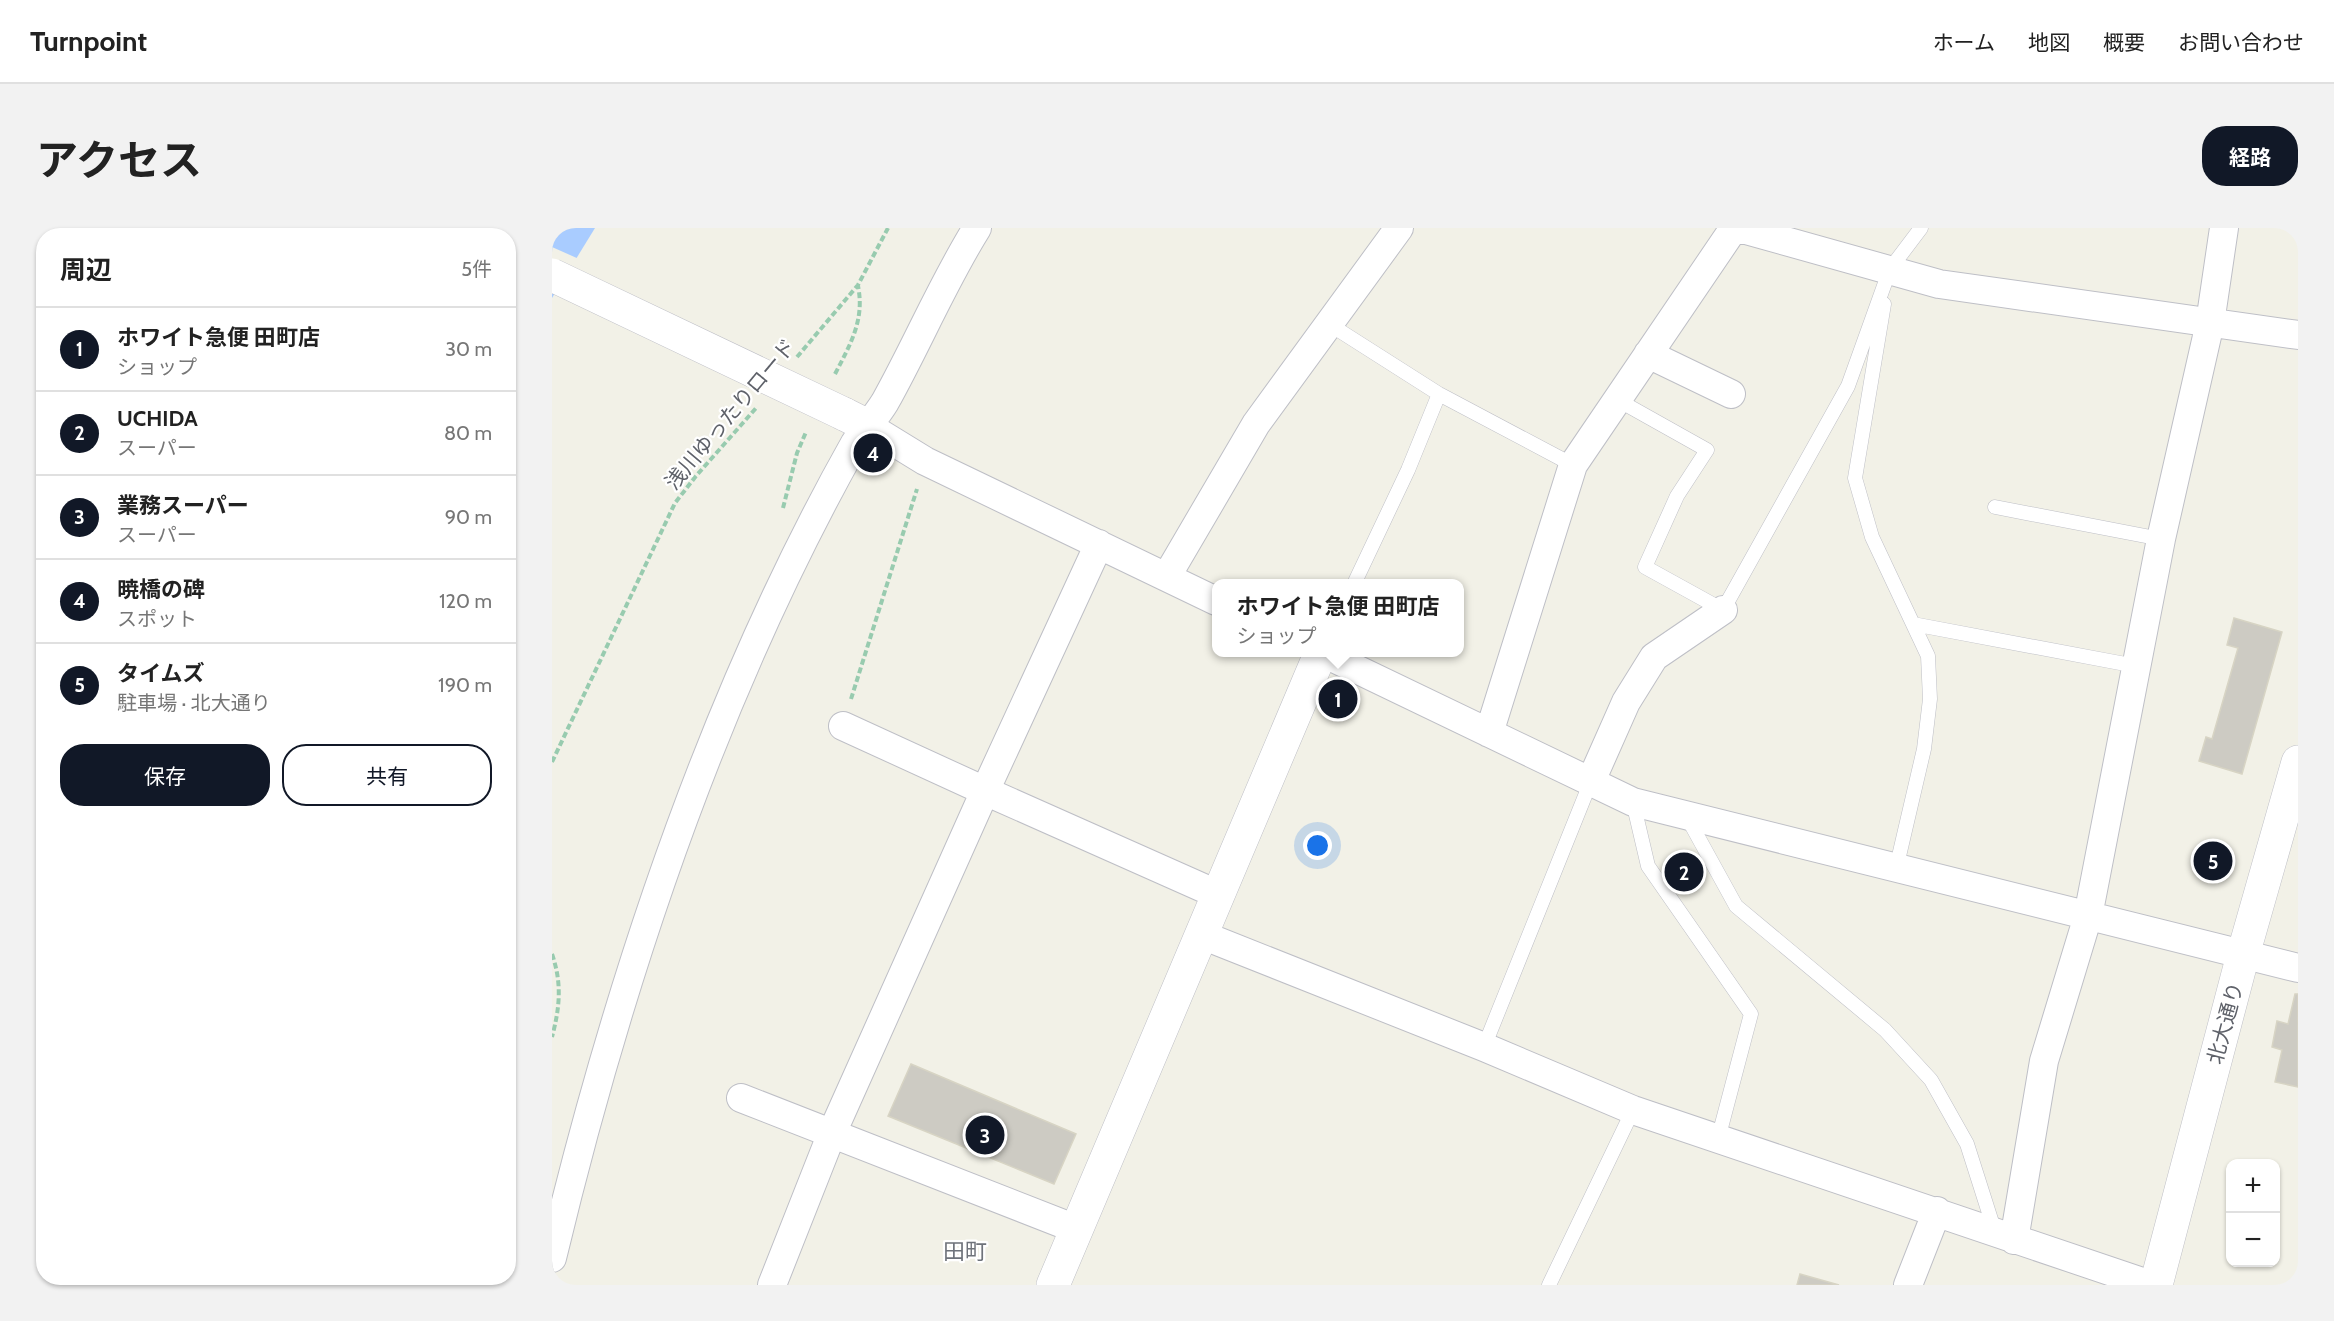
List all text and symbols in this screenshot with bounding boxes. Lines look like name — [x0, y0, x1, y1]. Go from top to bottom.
text: Turnpoint — [30, 24, 147, 58]
text: ホーム — [1933, 30, 1995, 55]
text: 地図 — [2028, 30, 2070, 55]
text: 概要 — [2103, 30, 2145, 55]
text: お問い合わせ — [2178, 30, 2304, 55]
button: 経路 — [2202, 126, 2298, 186]
text: アクセス — [36, 134, 202, 186]
text: 周辺 — [60, 254, 112, 286]
text: 5件 — [461, 257, 492, 281]
text: ホワイト急便 田町店 — [117, 324, 320, 351]
street label: 浅川ゆったりロード — [660, 334, 800, 494]
text: 1 — [76, 337, 83, 361]
text: 30 m — [445, 337, 492, 361]
text: ショップ — [117, 355, 197, 379]
text: UCHIDA — [117, 405, 198, 432]
text: 2 — [74, 421, 85, 445]
text: 80 m — [444, 421, 492, 445]
pin: 4 — [854, 430, 892, 476]
text: スーパー — [117, 436, 197, 460]
text: 業務スーパー — [117, 492, 249, 519]
text: 3 — [74, 505, 85, 529]
text: 90 m — [445, 505, 492, 529]
text: スーパー — [117, 523, 197, 547]
text: 暁橋の碑 — [117, 576, 205, 603]
popup — [1212, 579, 1464, 657]
text: 4 — [73, 589, 86, 613]
text: 120 m — [439, 589, 492, 613]
text: ホワイト急便 田町店 — [1237, 593, 1439, 620]
text: スポット — [117, 607, 197, 631]
text: ショップ — [1237, 624, 1317, 648]
text: タイムズ — [117, 660, 205, 687]
text: 5 — [74, 673, 85, 697]
text: 190 m — [438, 673, 492, 697]
pin: 1 — [1318, 676, 1358, 722]
text: 駐車場 · 北大通り — [117, 691, 271, 715]
button: 保存 — [60, 744, 270, 806]
button: 共有 — [282, 744, 492, 806]
your location — [1303, 831, 1332, 860]
pin: 5 — [2194, 838, 2232, 884]
pin: 2 — [1664, 850, 1704, 894]
street label: 北大通り — [2202, 979, 2248, 1067]
pin: 3 — [966, 1112, 1004, 1158]
map controls — [2226, 1159, 2280, 1267]
button: + — [2226, 1159, 2280, 1213]
button: − — [2226, 1213, 2280, 1267]
district label: 田町 — [943, 1238, 987, 1265]

